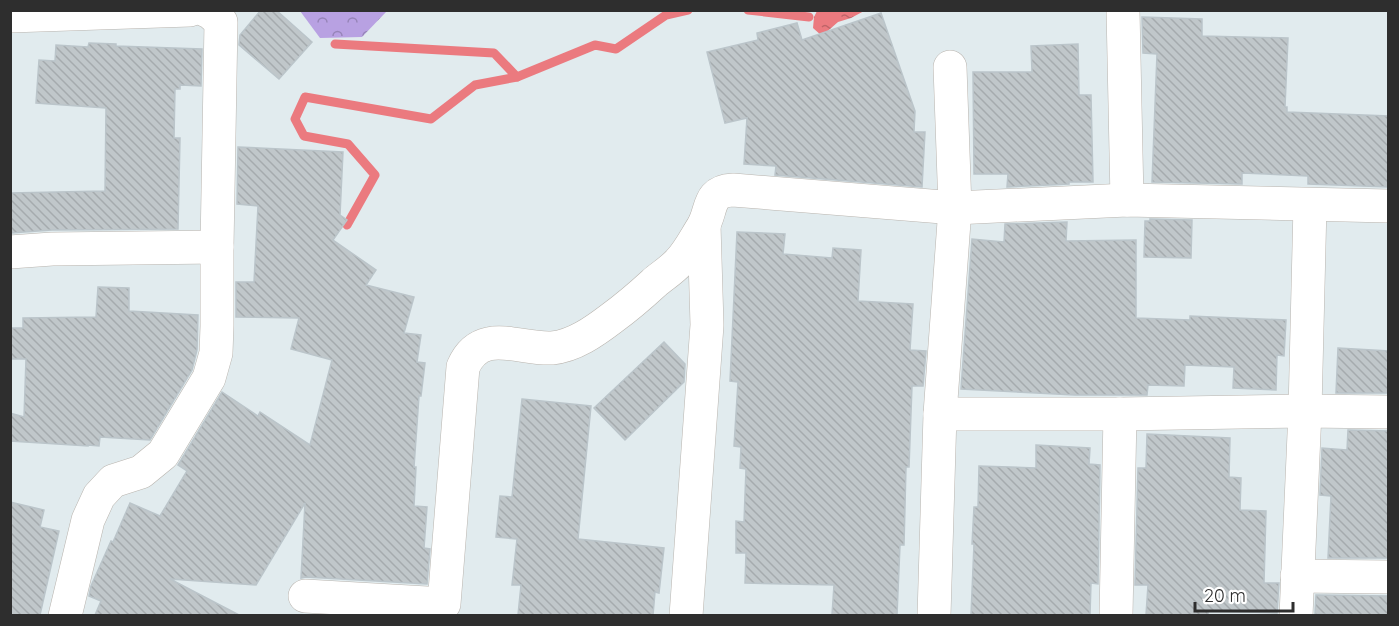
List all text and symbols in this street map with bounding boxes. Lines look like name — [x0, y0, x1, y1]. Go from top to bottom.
scale bar — [1195, 575, 1292, 613]
text: 20 m — [1204, 584, 1246, 607]

